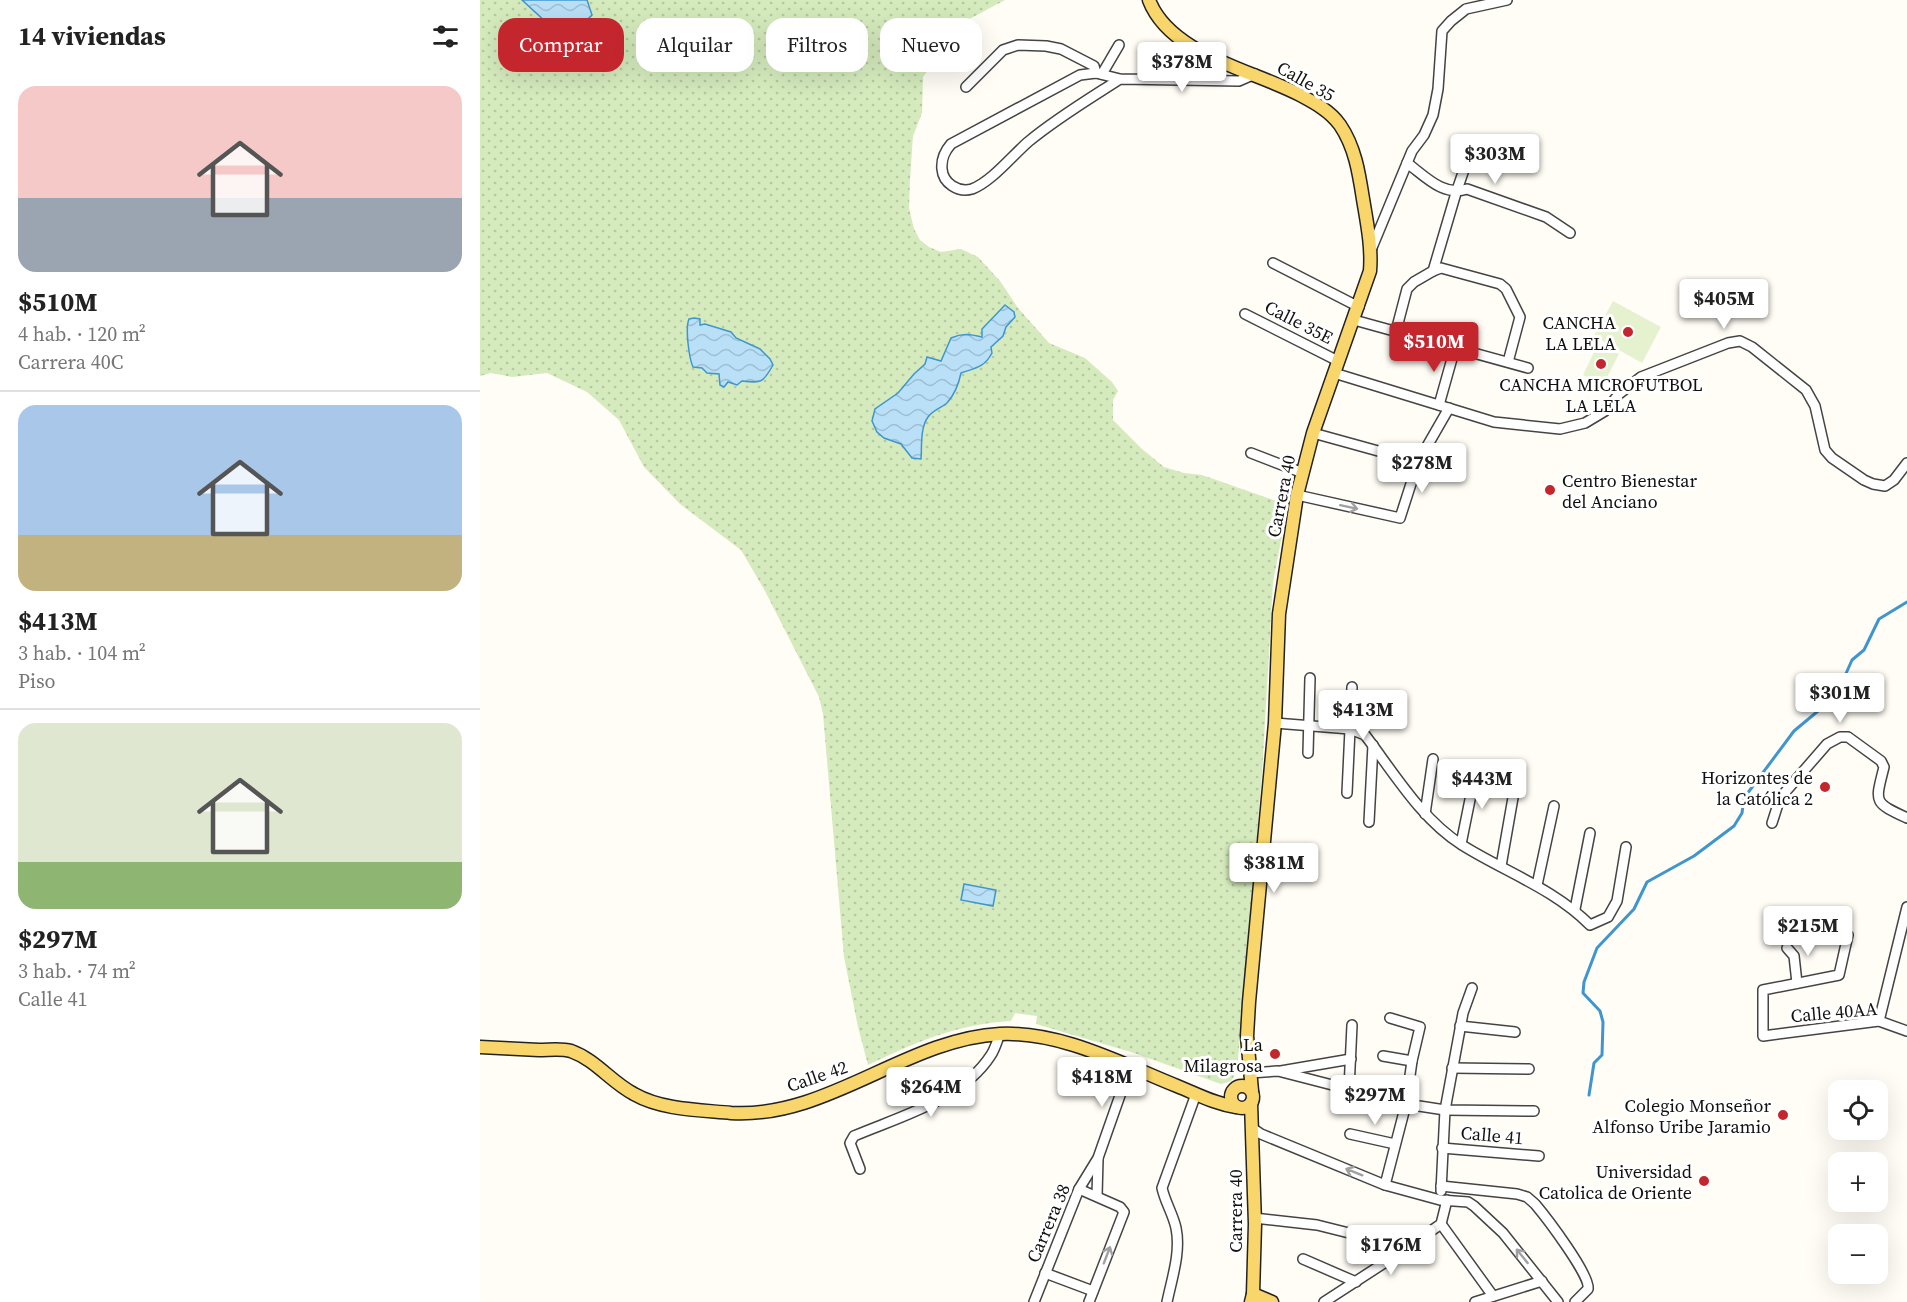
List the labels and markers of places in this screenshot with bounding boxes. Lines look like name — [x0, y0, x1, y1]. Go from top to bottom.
pin: $378M — [1140, 42, 1224, 93]
pin: $303M — [1453, 134, 1537, 185]
pin: $405M — [1682, 279, 1766, 330]
place label: CANCHA LA LELA — [1543, 310, 1616, 356]
pin: $510M — [1392, 322, 1476, 373]
marker: CANCHA LA LELA — [1621, 325, 1635, 339]
marker: CANCHA MICROFUTBOL LA LELA — [1594, 357, 1608, 371]
place label: CANCHA MICROFUTBOL LA LELA — [1499, 372, 1703, 418]
pin: $278M — [1380, 443, 1464, 494]
place label: Centro Bienestar del Anciano — [1562, 468, 1697, 514]
marker: Centro Bienestar del Anciano — [1543, 483, 1557, 497]
pin: $301M — [1798, 673, 1882, 724]
pin: $413M — [1321, 690, 1405, 741]
pin: $443M — [1440, 759, 1524, 810]
place label: Horizontes de la Católica 2 — [1701, 765, 1813, 811]
marker: Horizontes de la Católica 2 — [1818, 780, 1832, 794]
pin: $381M — [1232, 843, 1316, 894]
pin: $215M — [1766, 906, 1850, 957]
place label: La Milagrosa — [1184, 1032, 1264, 1078]
marker: La Milagrosa — [1268, 1047, 1282, 1061]
pin: $418M — [1060, 1057, 1144, 1108]
pin: $264M — [889, 1067, 973, 1118]
pin: $297M — [1333, 1075, 1417, 1126]
place label: Colegio Monseñor Alfonso Uribe Jaramio — [1592, 1093, 1771, 1139]
marker: Colegio Monseñor Alfonso Uribe Jaramio — [1776, 1108, 1790, 1122]
place label: Universidad Catolica de Oriente — [1539, 1159, 1692, 1205]
marker: Universidad Catolica de Oriente — [1697, 1174, 1711, 1188]
pin: $176M — [1349, 1225, 1433, 1276]

